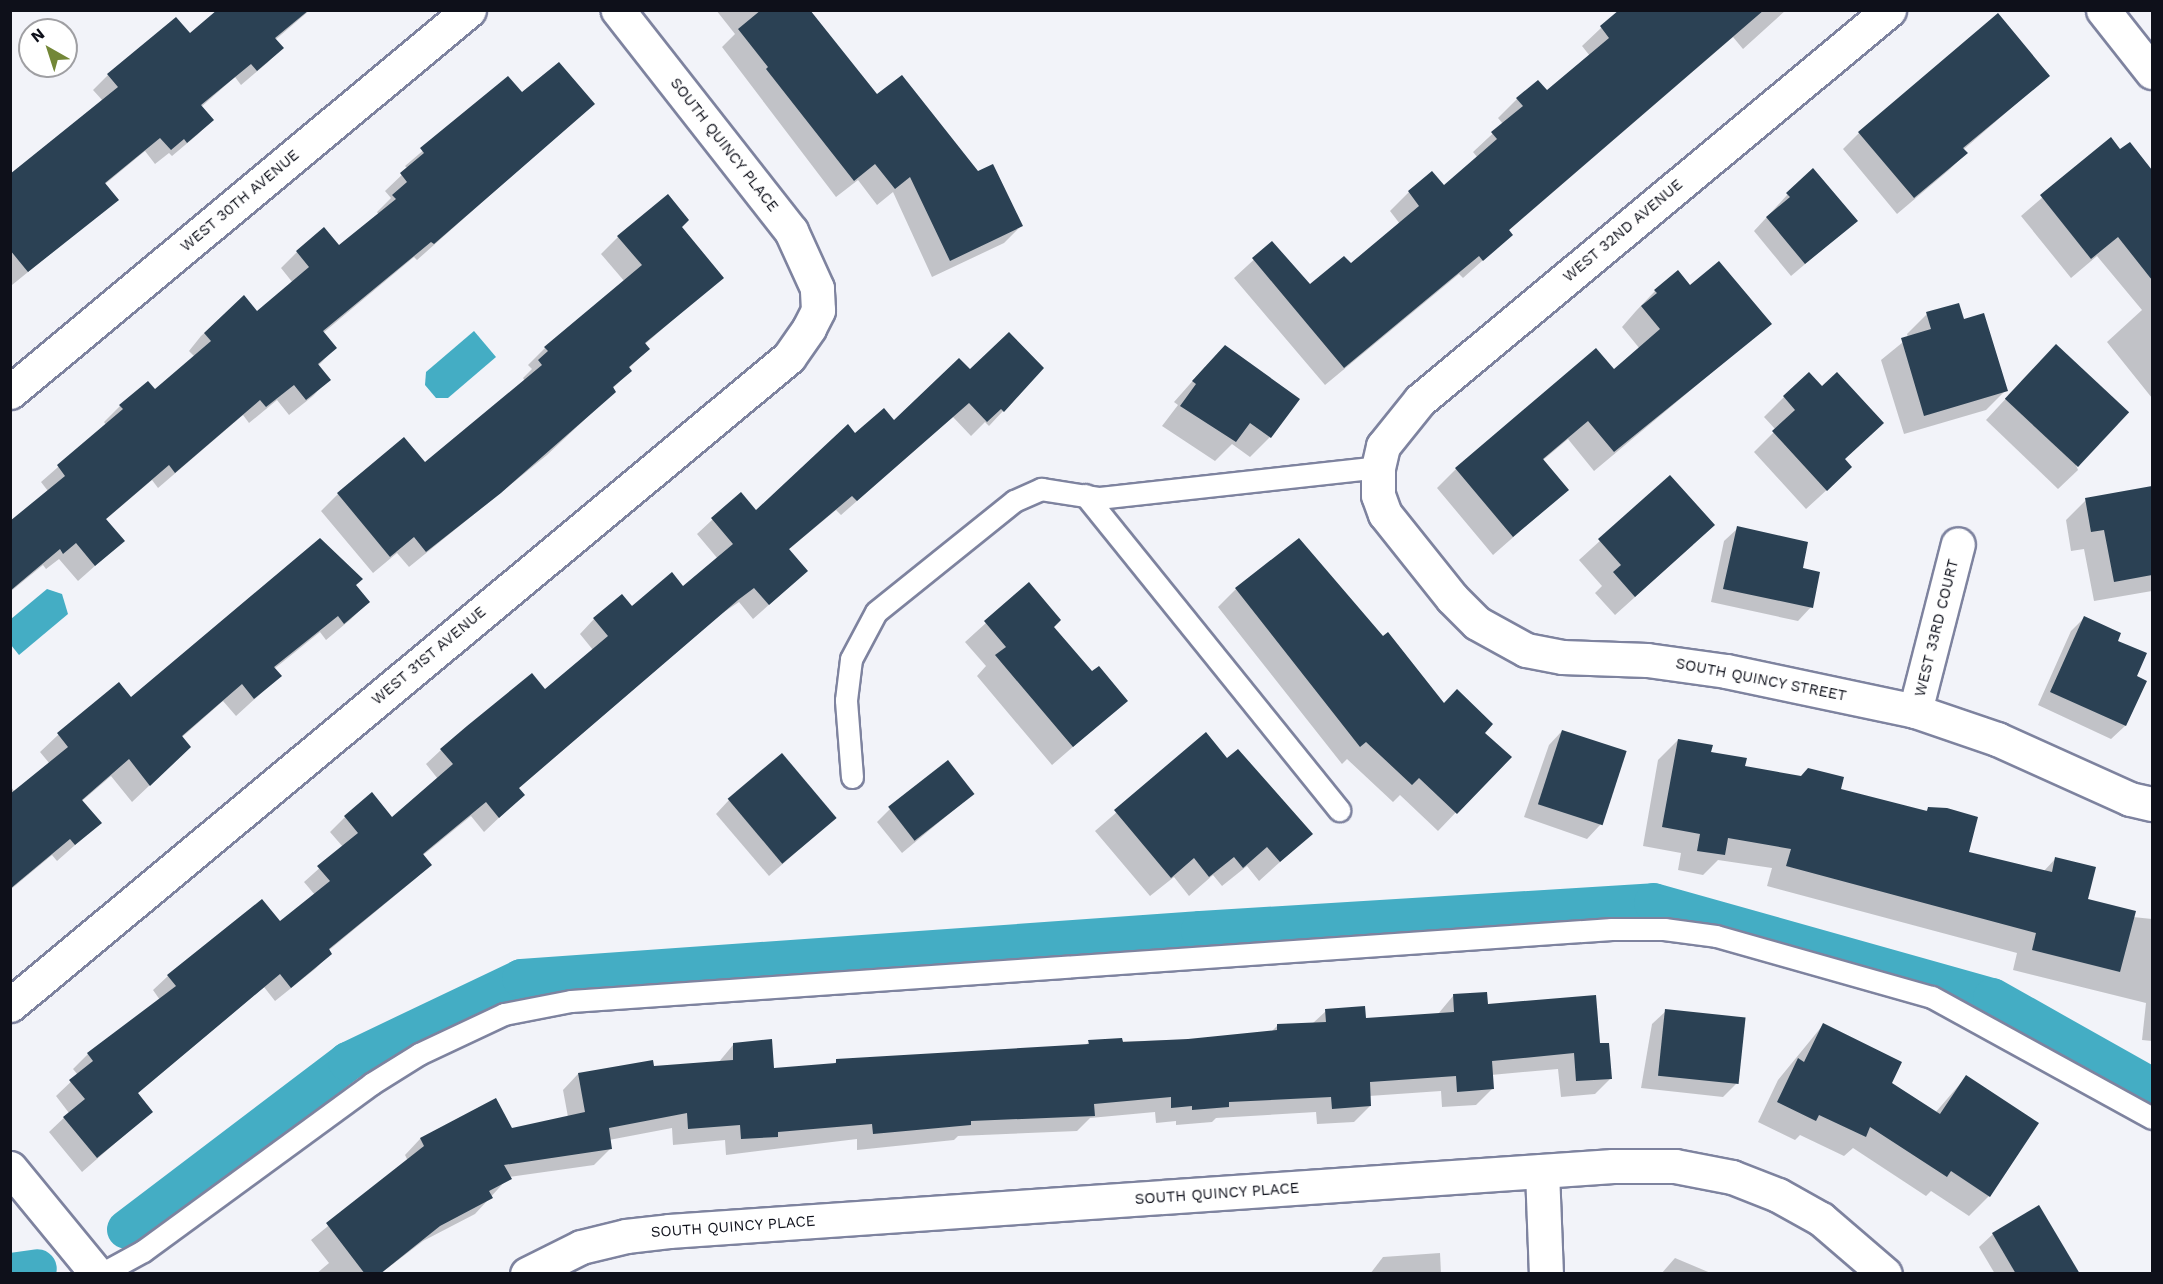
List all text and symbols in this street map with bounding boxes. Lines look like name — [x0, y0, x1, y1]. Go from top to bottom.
north arrow — [18, 18, 78, 78]
text: N — [27, 24, 48, 46]
street label: SOUTH QUINCY PLACE — [666, 74, 782, 216]
street label: WEST 30TH AVENUE — [177, 146, 303, 256]
street label: WEST 32ND AVENUE — [1559, 175, 1687, 287]
street label: WEST 33RD COURT — [1911, 557, 1963, 699]
street label: WEST 31ST AVENUE — [368, 603, 490, 709]
street label: SOUTH QUINCY STREET — [1674, 655, 1848, 705]
street label: SOUTH QUINCY PLACE — [1134, 1179, 1300, 1209]
street label: SOUTH QUINCY PLACE — [650, 1212, 816, 1242]

